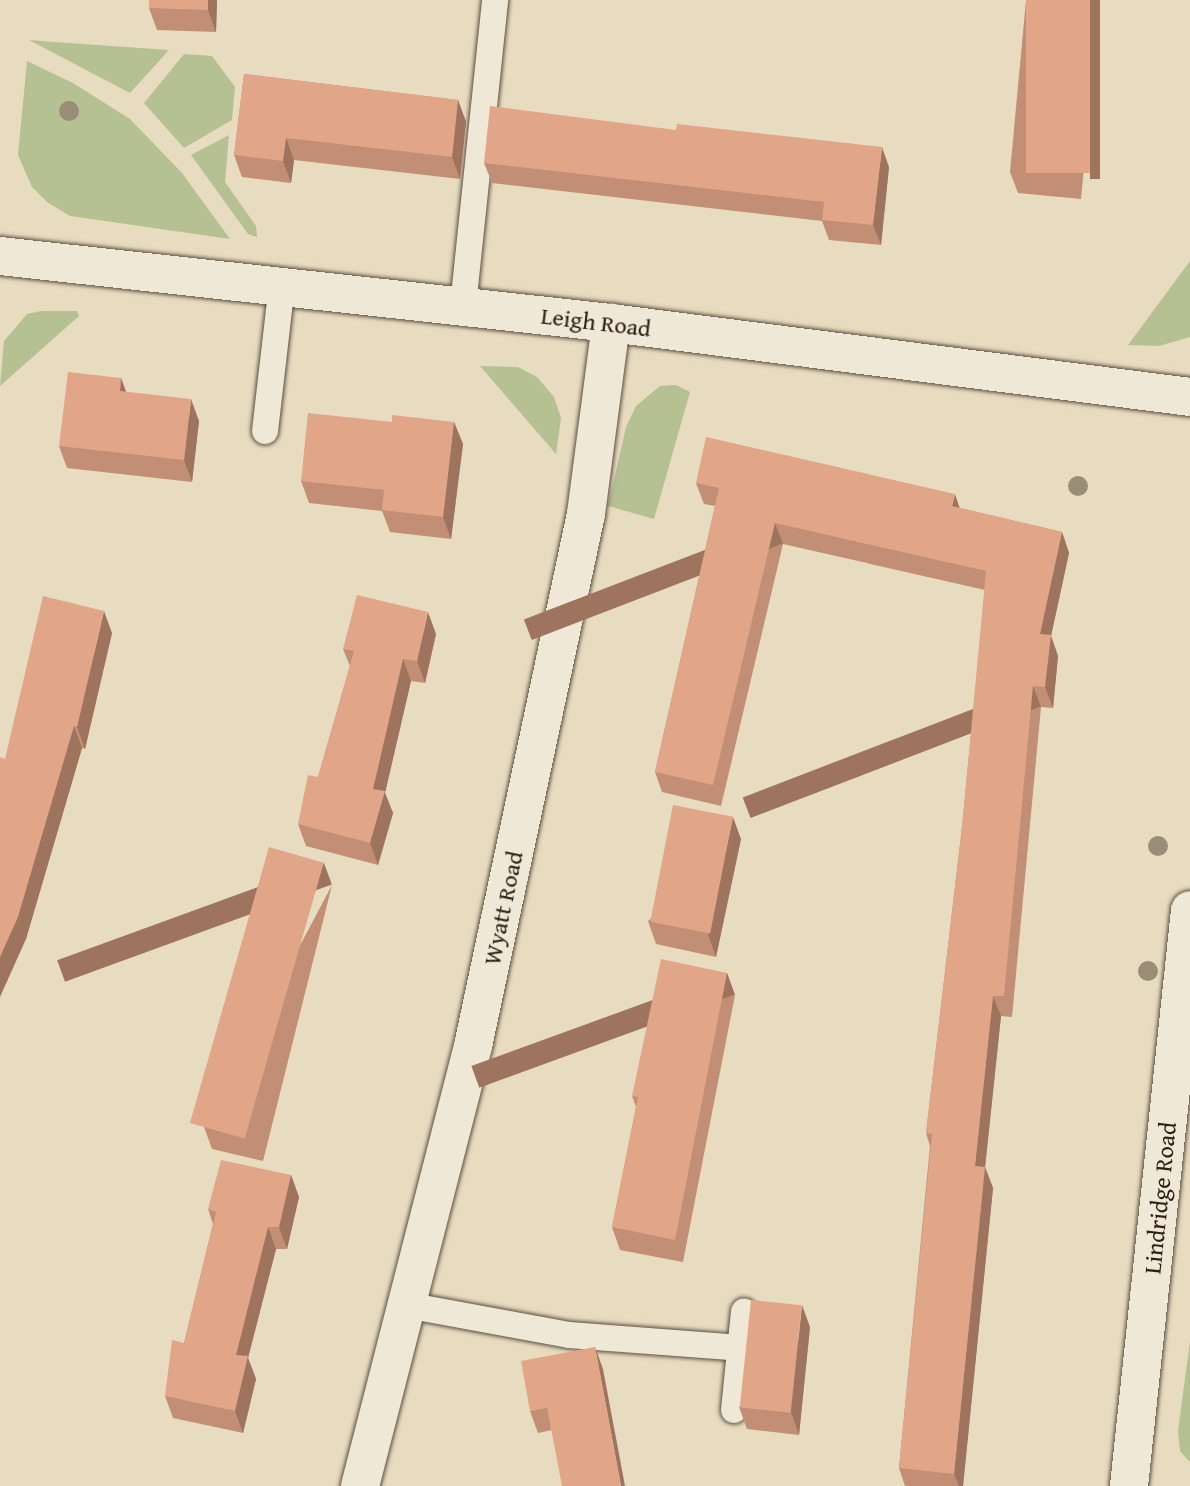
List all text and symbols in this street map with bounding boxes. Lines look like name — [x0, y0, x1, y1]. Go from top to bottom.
street label: Leigh Road — [539, 301, 653, 343]
street label: Wyatt Road — [477, 848, 529, 968]
street label: Lindridge Road — [1138, 1120, 1182, 1276]

